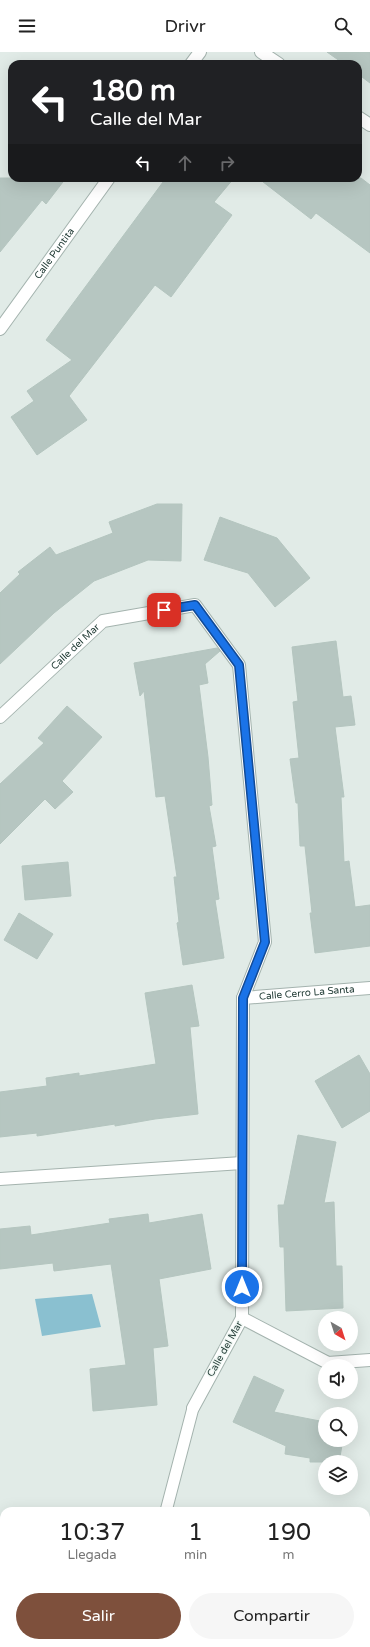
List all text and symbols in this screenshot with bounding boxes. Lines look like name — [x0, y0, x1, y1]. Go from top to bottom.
icon: menu — [16, 15, 38, 37]
text: Drivr — [164, 15, 206, 37]
icon: search — [332, 15, 354, 37]
text: 180 m — [90, 74, 176, 108]
icon: left — [24, 76, 76, 128]
text: Calle del Mar — [90, 108, 202, 130]
icon: left — [132, 152, 154, 174]
icon: ahead — [174, 152, 196, 174]
icon: right — [216, 152, 238, 174]
street label: Calle Puntita — [32, 226, 77, 282]
pin — [147, 593, 181, 627]
icon: arrive — [153, 599, 175, 621]
street label: Calle del Mar — [49, 621, 102, 672]
street label: Calle Cerro La Santa — [259, 983, 355, 1003]
position arrow — [221, 1266, 263, 1308]
north arrow — [318, 1311, 358, 1351]
map controls — [318, 1311, 358, 1495]
street label: Calle del Mar — [205, 1319, 245, 1379]
button: sound — [318, 1359, 358, 1399]
button: search — [318, 1407, 358, 1447]
button: layers — [318, 1455, 358, 1495]
text: 10:37 — [59, 1518, 125, 1547]
text: 1 — [188, 1518, 203, 1547]
text: 190 — [266, 1518, 311, 1547]
text: Llegada — [67, 1547, 117, 1563]
text: min — [184, 1547, 207, 1563]
text: m — [283, 1547, 295, 1563]
button: Salir — [16, 1593, 181, 1639]
button: Compartir — [189, 1593, 354, 1639]

